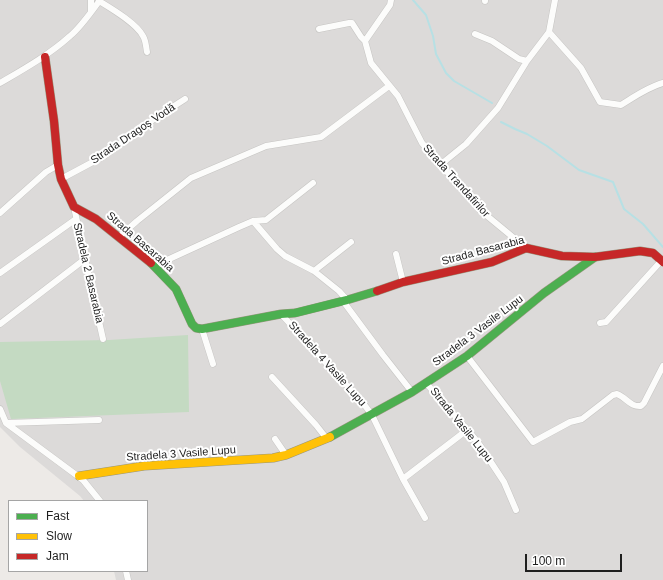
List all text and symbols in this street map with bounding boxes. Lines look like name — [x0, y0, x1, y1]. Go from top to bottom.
street label: Strada Dragoș Vodă — [88, 101, 178, 167]
street label: Strada Trandafirilor — [420, 142, 492, 220]
street label: Strada Basarabia — [104, 209, 176, 275]
street label: Stradela 2 Basarabia — [70, 221, 106, 325]
street label: Strada Basarabia — [440, 234, 526, 268]
street label: Stradela 3 Vasile Lupu — [430, 293, 526, 369]
street label: Stradela 4 Vasile Lupu — [285, 319, 369, 409]
street label: Strada Vasile Lupu — [427, 385, 495, 465]
street label: Stradela 3 Vasile Lupu — [126, 444, 236, 464]
legend — [8, 500, 148, 572]
text: Fast — [46, 509, 69, 523]
text: Slow — [46, 529, 72, 543]
scale bar — [527, 546, 624, 572]
text: Jam — [46, 549, 69, 563]
text: 100 m — [532, 554, 565, 568]

